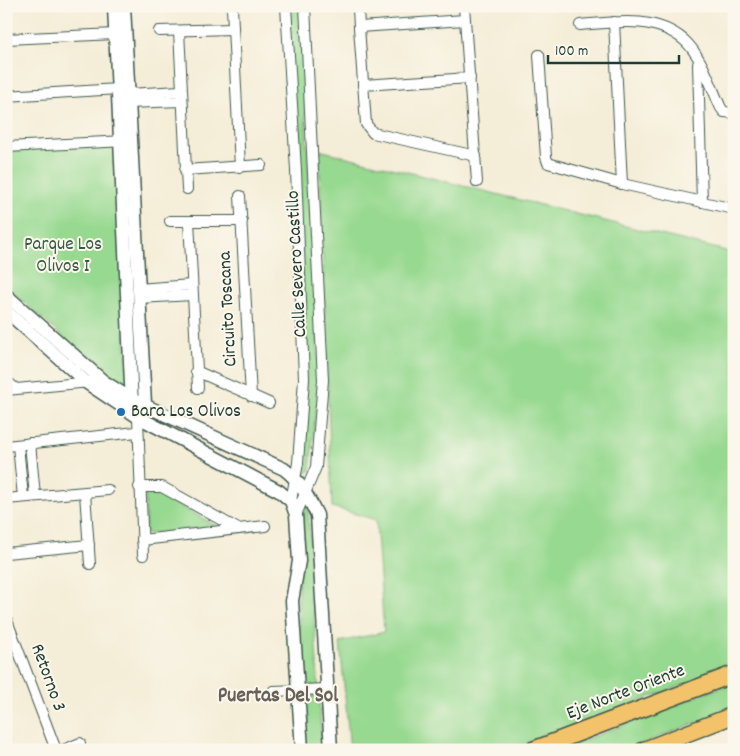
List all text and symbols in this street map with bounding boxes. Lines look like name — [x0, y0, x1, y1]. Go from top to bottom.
scale bar — [548, 32, 679, 64]
text: 100 m — [555, 41, 588, 63]
street label: Calle Severo Castillo — [281, 190, 315, 338]
park label: Parque Los Olivos I — [24, 232, 102, 281]
street label: Circuito Toscana — [212, 249, 246, 367]
place label: Bara Los Olivos — [131, 399, 241, 426]
marker: Bara Los Olivos — [115, 406, 127, 418]
street label: Retorno 3 — [22, 640, 72, 716]
street label: Eje Norte Oriente — [563, 658, 689, 728]
district label: Puertas Del Sol — [218, 682, 339, 712]

